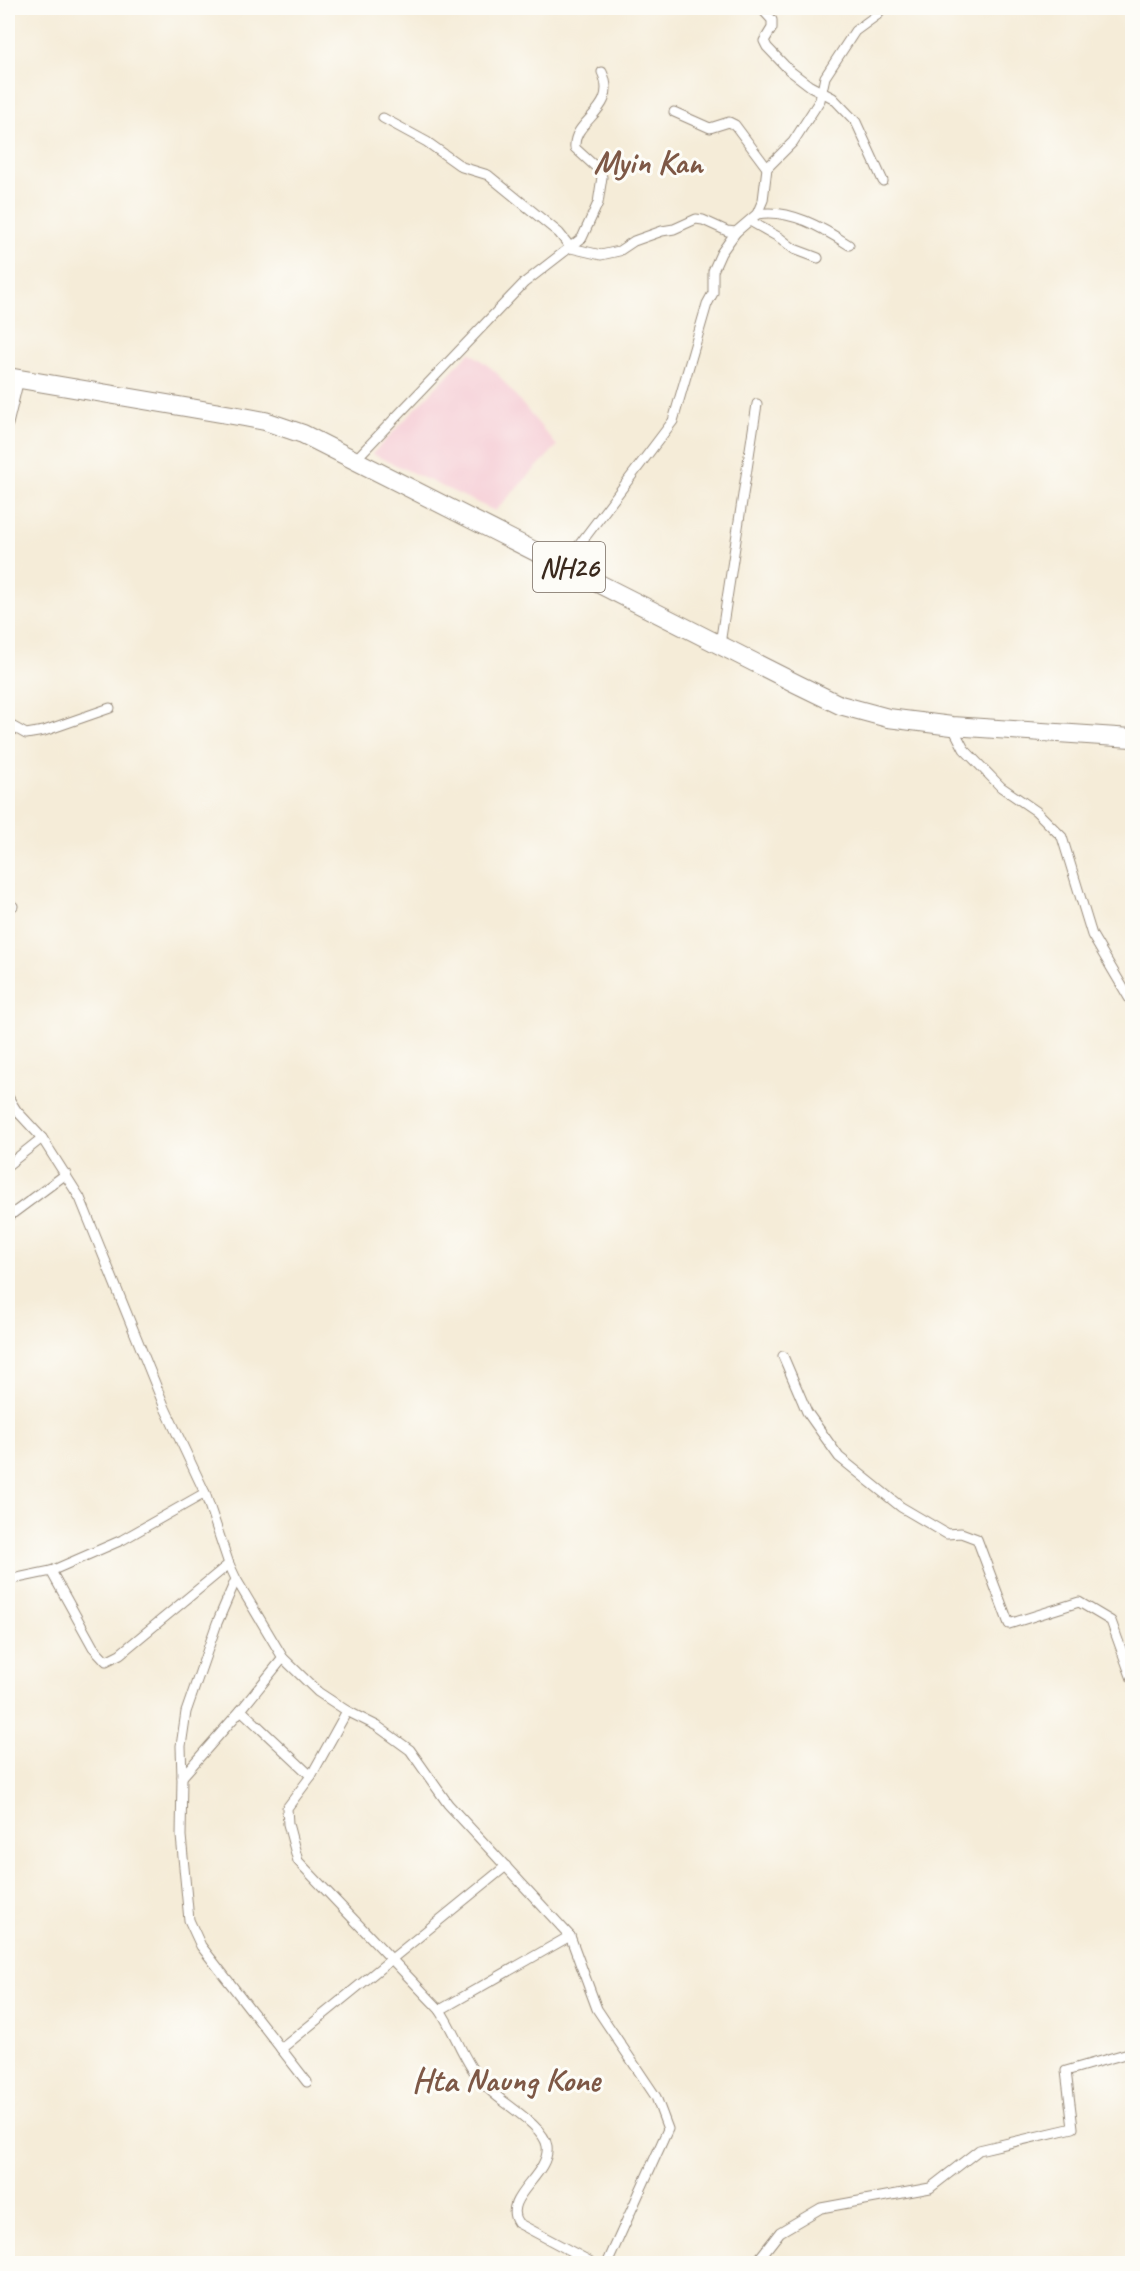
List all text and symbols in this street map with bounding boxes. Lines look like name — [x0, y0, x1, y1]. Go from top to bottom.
district label: Myin Kan — [594, 141, 704, 183]
road number: NH26 — [533, 542, 605, 592]
district label: Hta Naung Kone — [412, 2059, 603, 2101]

